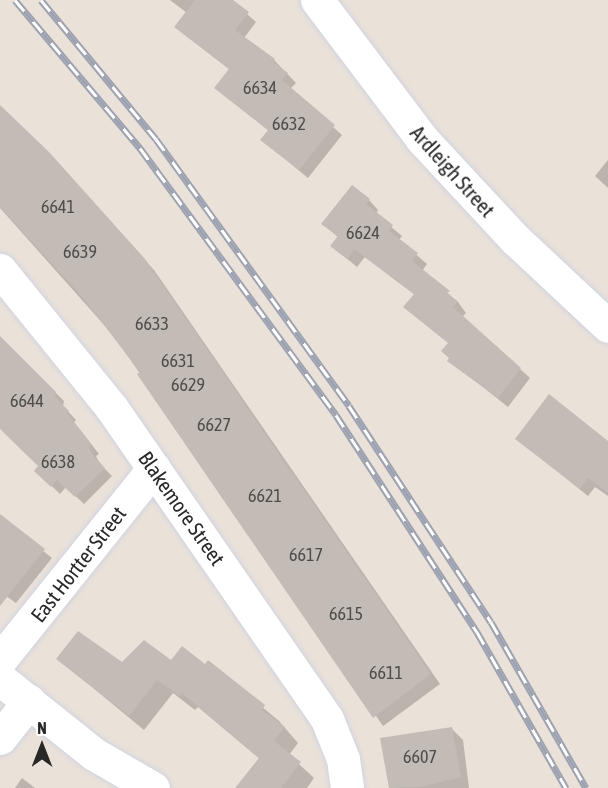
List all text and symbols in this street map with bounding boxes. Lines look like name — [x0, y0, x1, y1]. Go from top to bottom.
house number: 6634 — [243, 77, 277, 99]
house number: 6632 — [272, 113, 306, 135]
street label: Ardleigh Street — [405, 120, 501, 222]
house number: 6641 — [41, 196, 75, 218]
house number: 6624 — [346, 222, 380, 244]
house number: 6639 — [63, 241, 97, 263]
house number: 6633 — [135, 313, 169, 335]
house number: 6631 — [161, 350, 195, 372]
house number: 6629 — [171, 374, 205, 396]
house number: 6644 — [10, 390, 44, 412]
house number: 6627 — [197, 414, 231, 436]
street label: Blakemore Street — [133, 446, 231, 570]
house number: 6638 — [41, 451, 75, 473]
house number: 6621 — [248, 485, 282, 507]
street label: East Hortter Street — [25, 501, 131, 627]
house number: 6617 — [289, 544, 323, 566]
house number: 6615 — [329, 603, 363, 625]
house number: 6611 — [369, 662, 403, 684]
north arrow — [12, 716, 72, 776]
text: N — [37, 719, 47, 737]
house number: 6607 — [403, 746, 437, 768]

